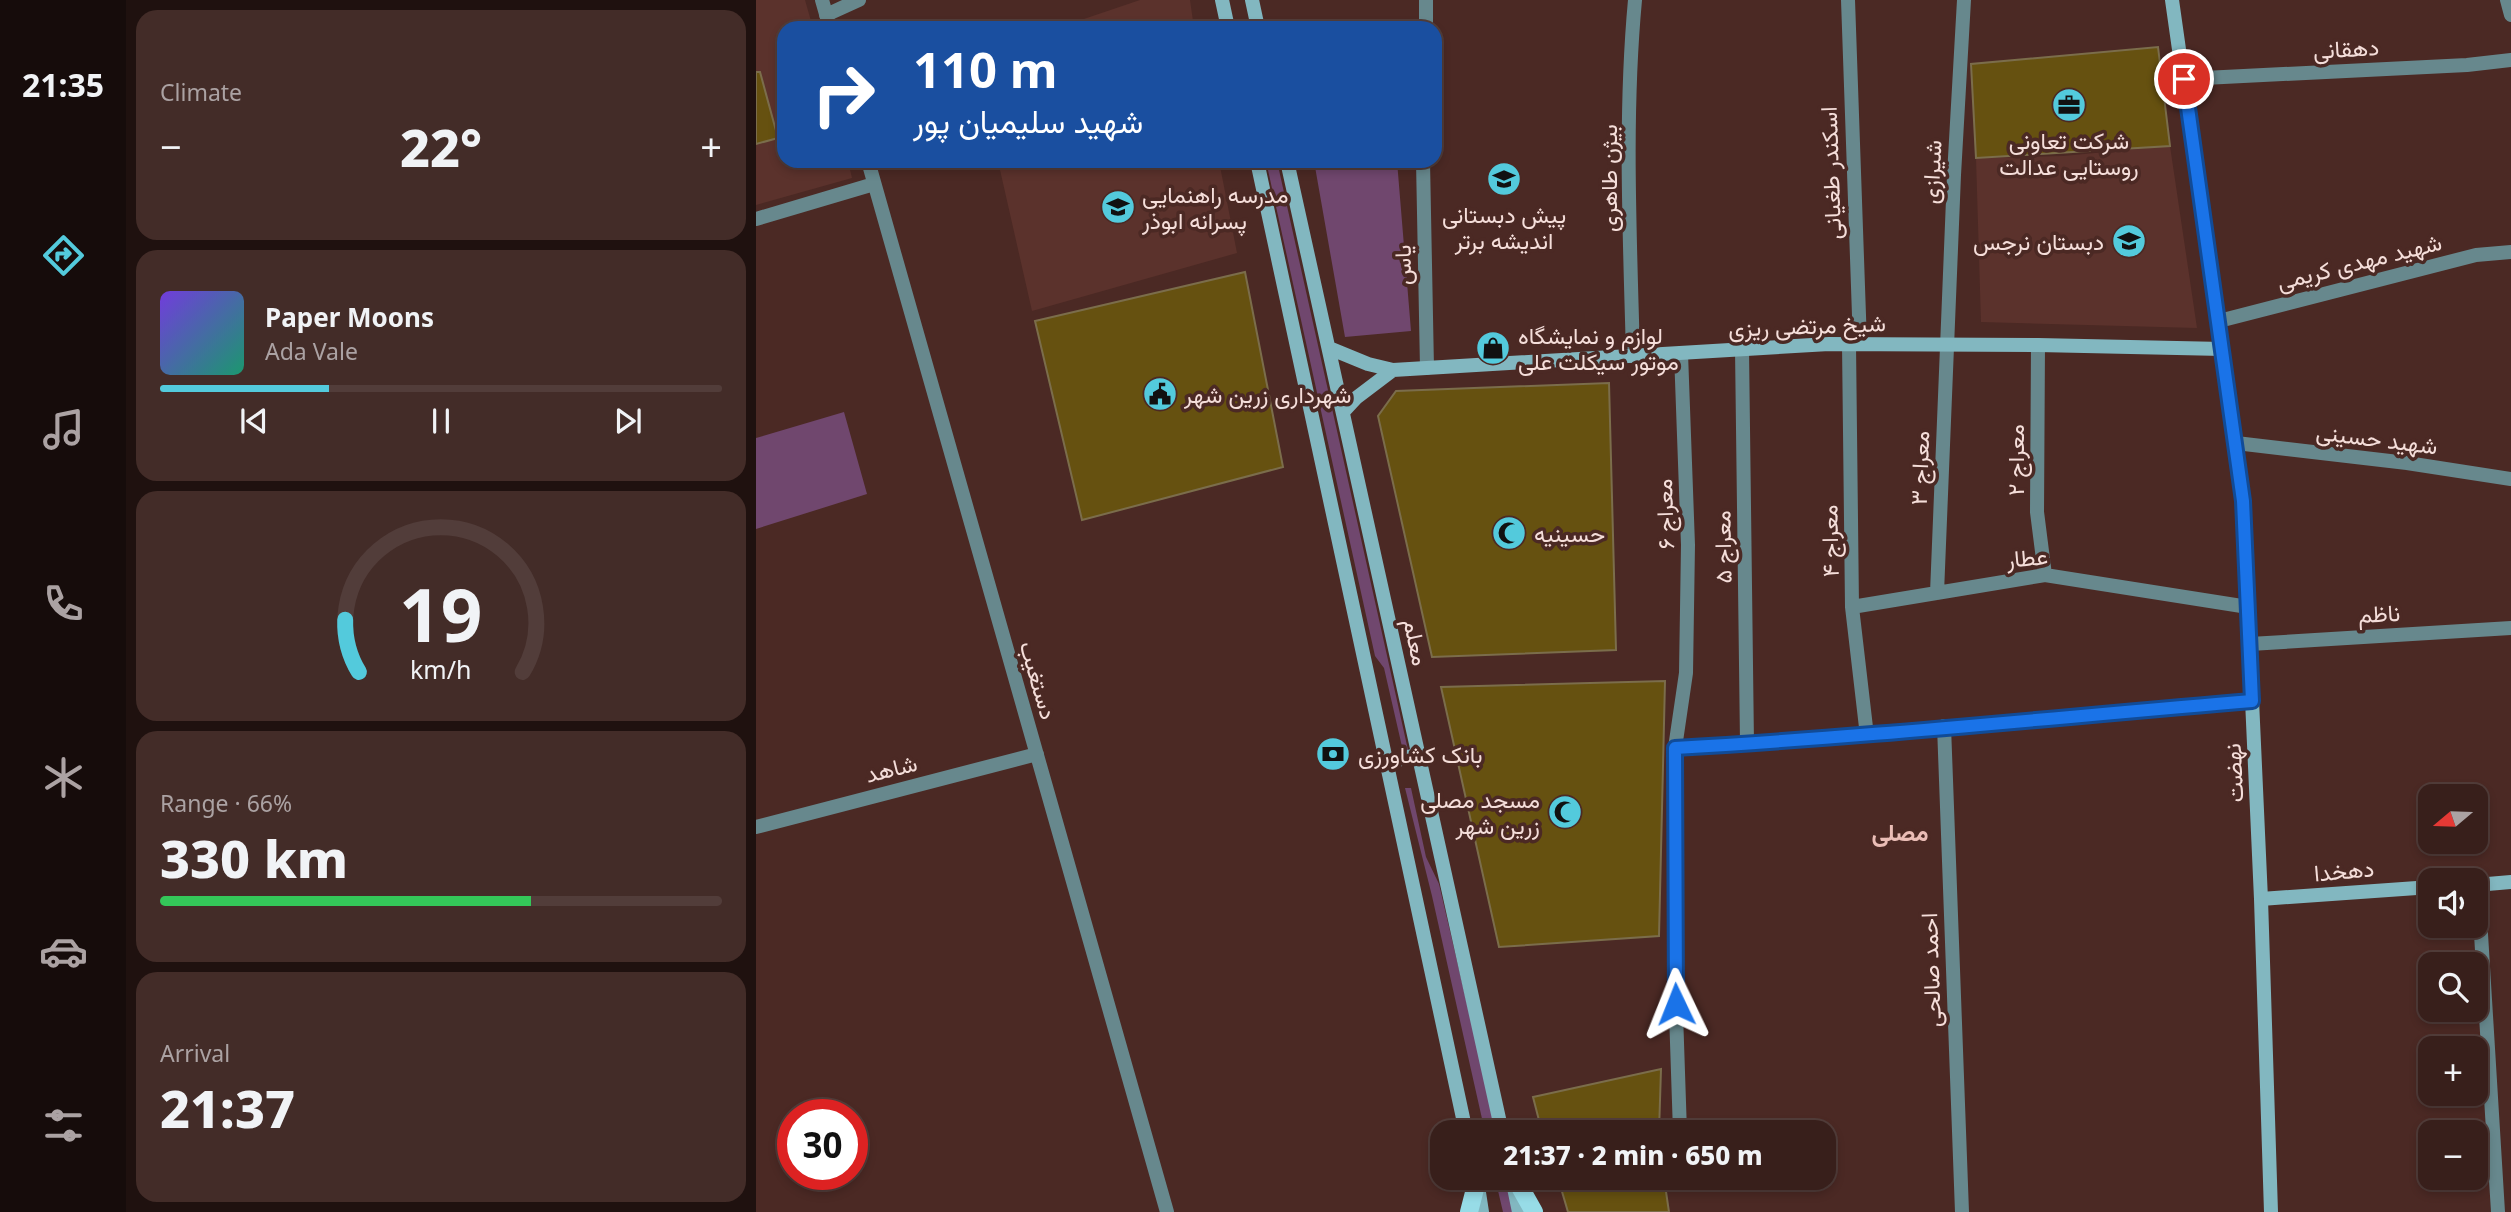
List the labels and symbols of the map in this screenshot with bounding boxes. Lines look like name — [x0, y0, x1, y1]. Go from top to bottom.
street label: دهقانی — [2312, 30, 2380, 66]
pin — [2154, 49, 2214, 109]
office icon: شرکت تعاونی روستایی عدالت — [2050, 86, 2088, 124]
street label: اسکندر طغیانی — [1812, 106, 1848, 240]
street label: بیژن طاهری — [1592, 124, 1624, 232]
place label: شرکت تعاونی روستایی عدالت — [1999, 124, 2139, 182]
street label: شیرازی — [1913, 139, 1949, 205]
school or university icon: پیش دبستانی اندیشه برتر — [1485, 160, 1523, 198]
place label: مدرسه راهنمایی پسرانه ابوذر — [1141, 178, 1288, 237]
school or university icon: مدرسه راهنمایی پسرانه ابوذر — [1099, 188, 1137, 226]
place label: پیش دبستانی اندیشه برتر — [1442, 198, 1566, 256]
school or university icon: دبستان نرجس — [2110, 222, 2148, 260]
place label: دبستان نرجس — [1973, 225, 2104, 257]
street label: شهید مهدی کریمی — [2273, 225, 2445, 297]
street label: یاس — [1386, 245, 1418, 285]
street label: شیخ مرتضی ریزی — [1728, 306, 1886, 345]
place label: لوازم و نمایشگاه موتور سیکلت علی — [1518, 319, 1679, 377]
shop icon: لوازم و نمایشگاه موتور سیکلت علی — [1474, 329, 1512, 367]
public building icon: شهرداری زرین شهر — [1141, 375, 1179, 413]
place label: شهرداری زرین شهر — [1183, 378, 1352, 410]
street label: شهید حسینی — [2315, 415, 2439, 461]
street label: معراج ۲ — [1999, 424, 2032, 496]
street label: معراج ۳ — [1902, 430, 1937, 506]
street label: معراج ۶ — [1647, 478, 1682, 550]
street label: معراج ۴ — [1812, 504, 1847, 578]
street label: معراج ۵ — [1705, 510, 1740, 584]
mosque icon: حسینیه — [1490, 514, 1528, 552]
place label: حسینیه — [1534, 517, 1605, 549]
street label: عطار — [2004, 539, 2049, 575]
street label: ناظم — [2357, 596, 2401, 630]
street label: معلم — [1396, 616, 1438, 668]
street label: دستغیب — [1013, 637, 1065, 723]
bank icon: بانک کشاورزی — [1314, 735, 1352, 773]
place label: بانک کشاورزی — [1358, 738, 1483, 770]
street label: نهضت — [2215, 743, 2251, 803]
street label: شاهد — [862, 746, 920, 790]
place label: مسجد مصلی زرین شهر — [1420, 783, 1540, 841]
north arrow — [2418, 784, 2488, 854]
mosque icon: مسجد مصلی زرین شهر — [1546, 793, 1584, 831]
district label: مصلی — [1871, 815, 1929, 848]
street label: دهخدا — [2313, 851, 2375, 889]
street label: احمد صالحی — [1912, 912, 1948, 1028]
position arrow — [1639, 967, 1713, 1041]
speed limit sign: 30 — [777, 1099, 868, 1190]

